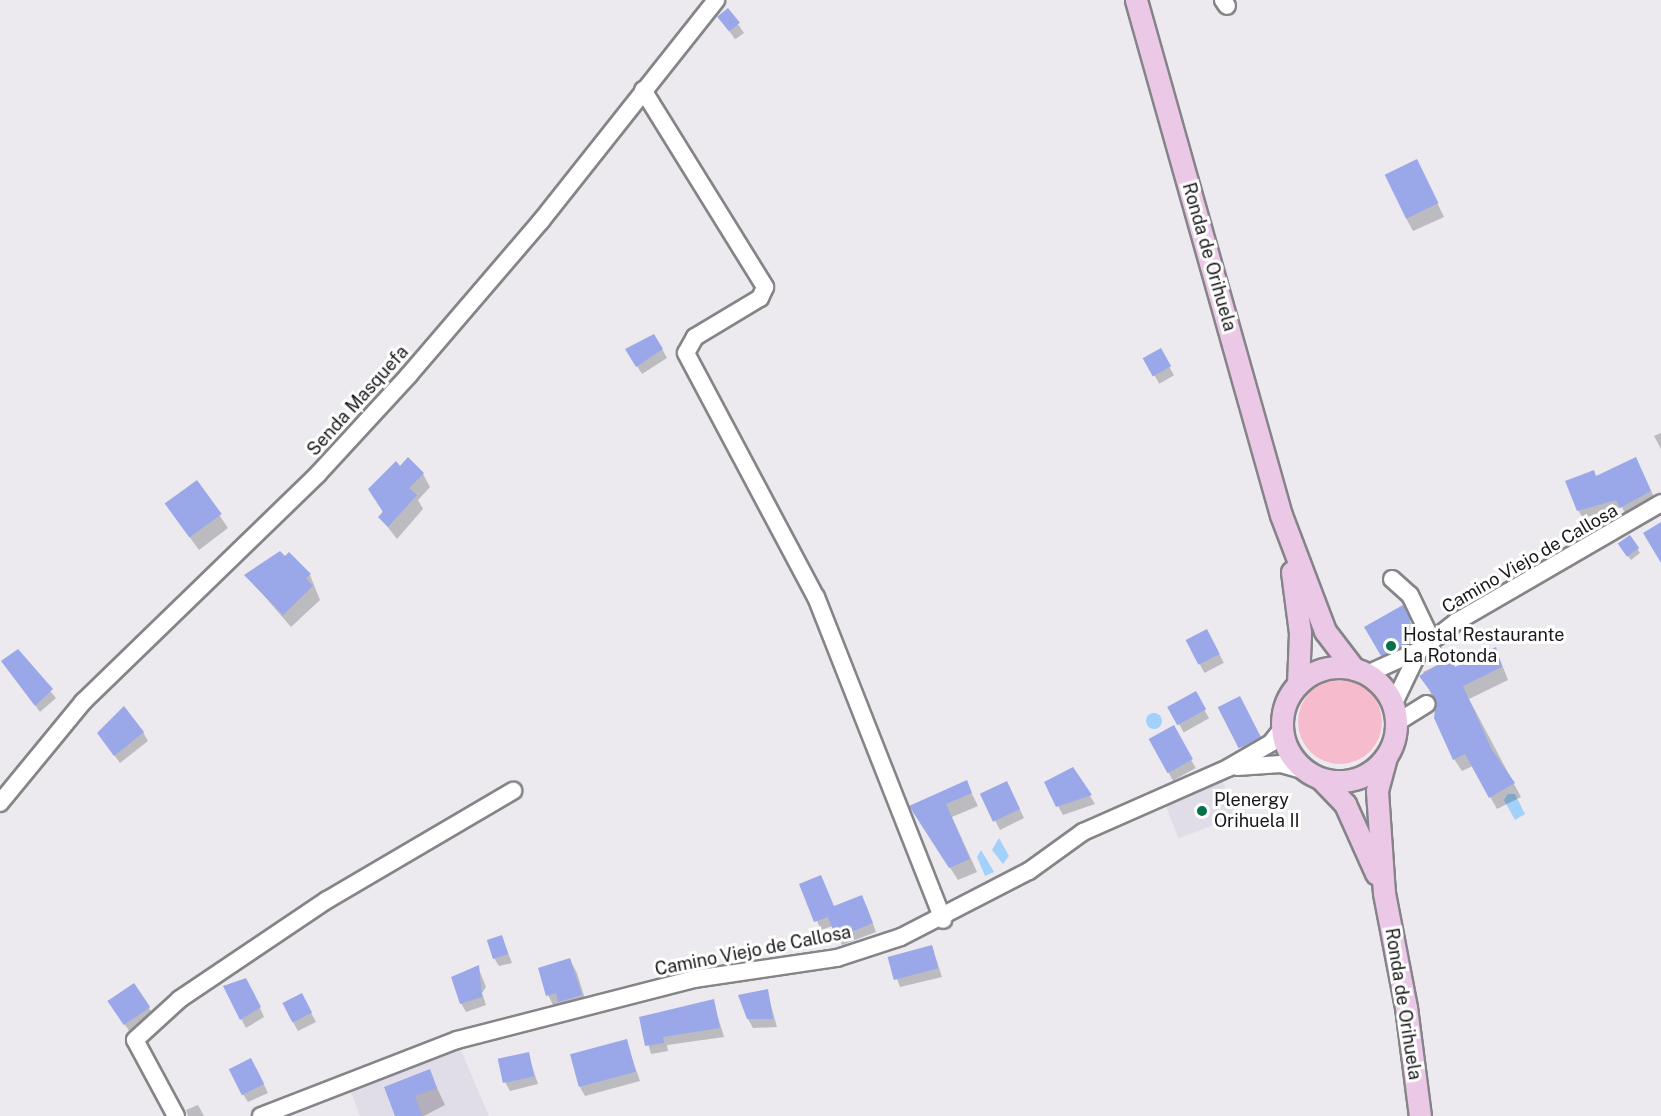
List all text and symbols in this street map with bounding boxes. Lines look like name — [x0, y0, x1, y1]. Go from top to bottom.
street label: Ronda de Orihuela — [1177, 180, 1241, 334]
street label: Senda Masquefa — [303, 341, 413, 461]
street label: Camino Viejo de Callosa — [1438, 500, 1622, 618]
place label: Hostal Restaurante La Rotonda — [1403, 625, 1564, 668]
marker: Hostal Restaurante La Rotonda — [1384, 639, 1398, 653]
place label: Plenergy Orihuela II — [1214, 790, 1300, 832]
marker: Plenergy Orihuela II — [1195, 804, 1209, 818]
street label: Camino Viejo de Callosa — [653, 921, 853, 981]
street label: Ronda de Orihuela — [1380, 926, 1426, 1082]

